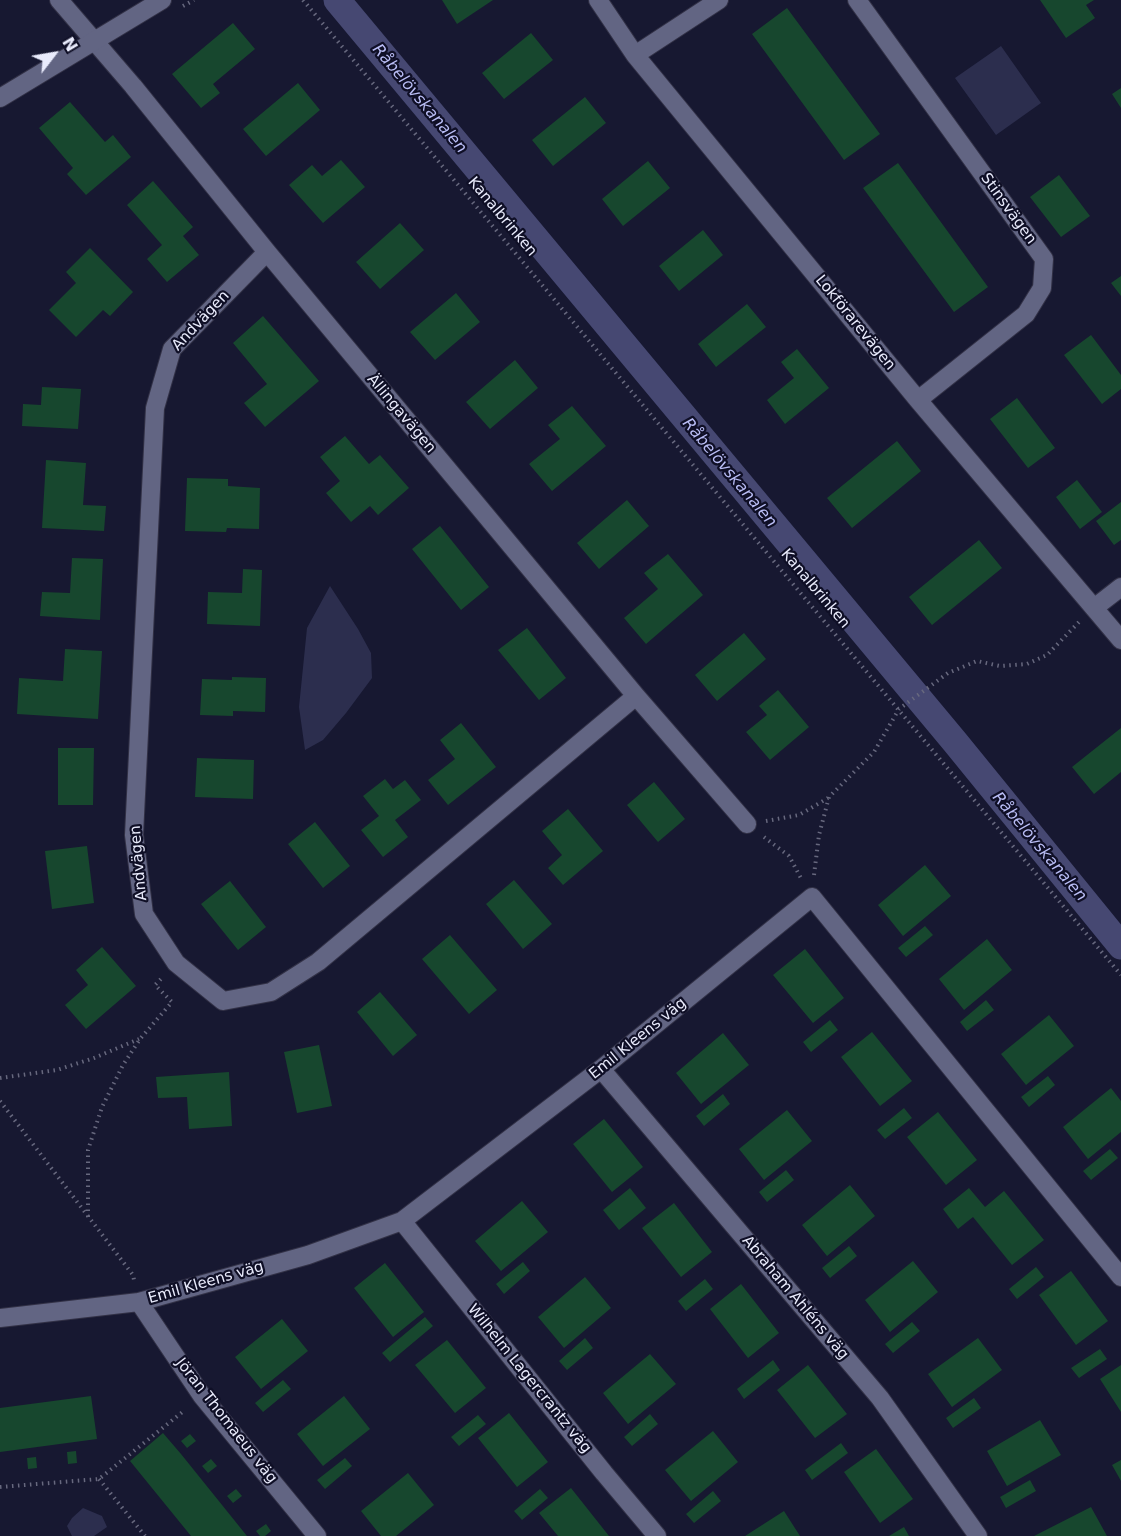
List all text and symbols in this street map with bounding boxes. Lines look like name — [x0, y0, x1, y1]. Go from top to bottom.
north arrow — [24, 24, 84, 84]
text: N — [58, 34, 81, 55]
water label: Råbelövskanalen — [368, 41, 470, 157]
street label: Stinsvägen — [976, 170, 1040, 248]
street label: Kanalbrinken — [464, 174, 540, 260]
street label: Lokförarevägen — [811, 272, 899, 374]
street label: Andvägen — [169, 287, 233, 355]
street label: Ällingavägen — [363, 371, 439, 457]
water label: Råbelövskanalen — [678, 415, 780, 531]
street label: Kanalbrinken — [777, 546, 853, 632]
water label: Råbelövskanalen — [988, 789, 1090, 905]
street label: Andvägen — [127, 825, 151, 901]
street label: Emil Kleens väg — [586, 994, 690, 1084]
street label: Abraham Ahléns väg — [738, 1232, 852, 1364]
street label: Emil Kleens väg — [146, 1258, 266, 1308]
street label: Wilhelm Lagercrantz väg — [463, 1301, 595, 1457]
street label: Jöran Thomaeus väg — [172, 1355, 280, 1487]

